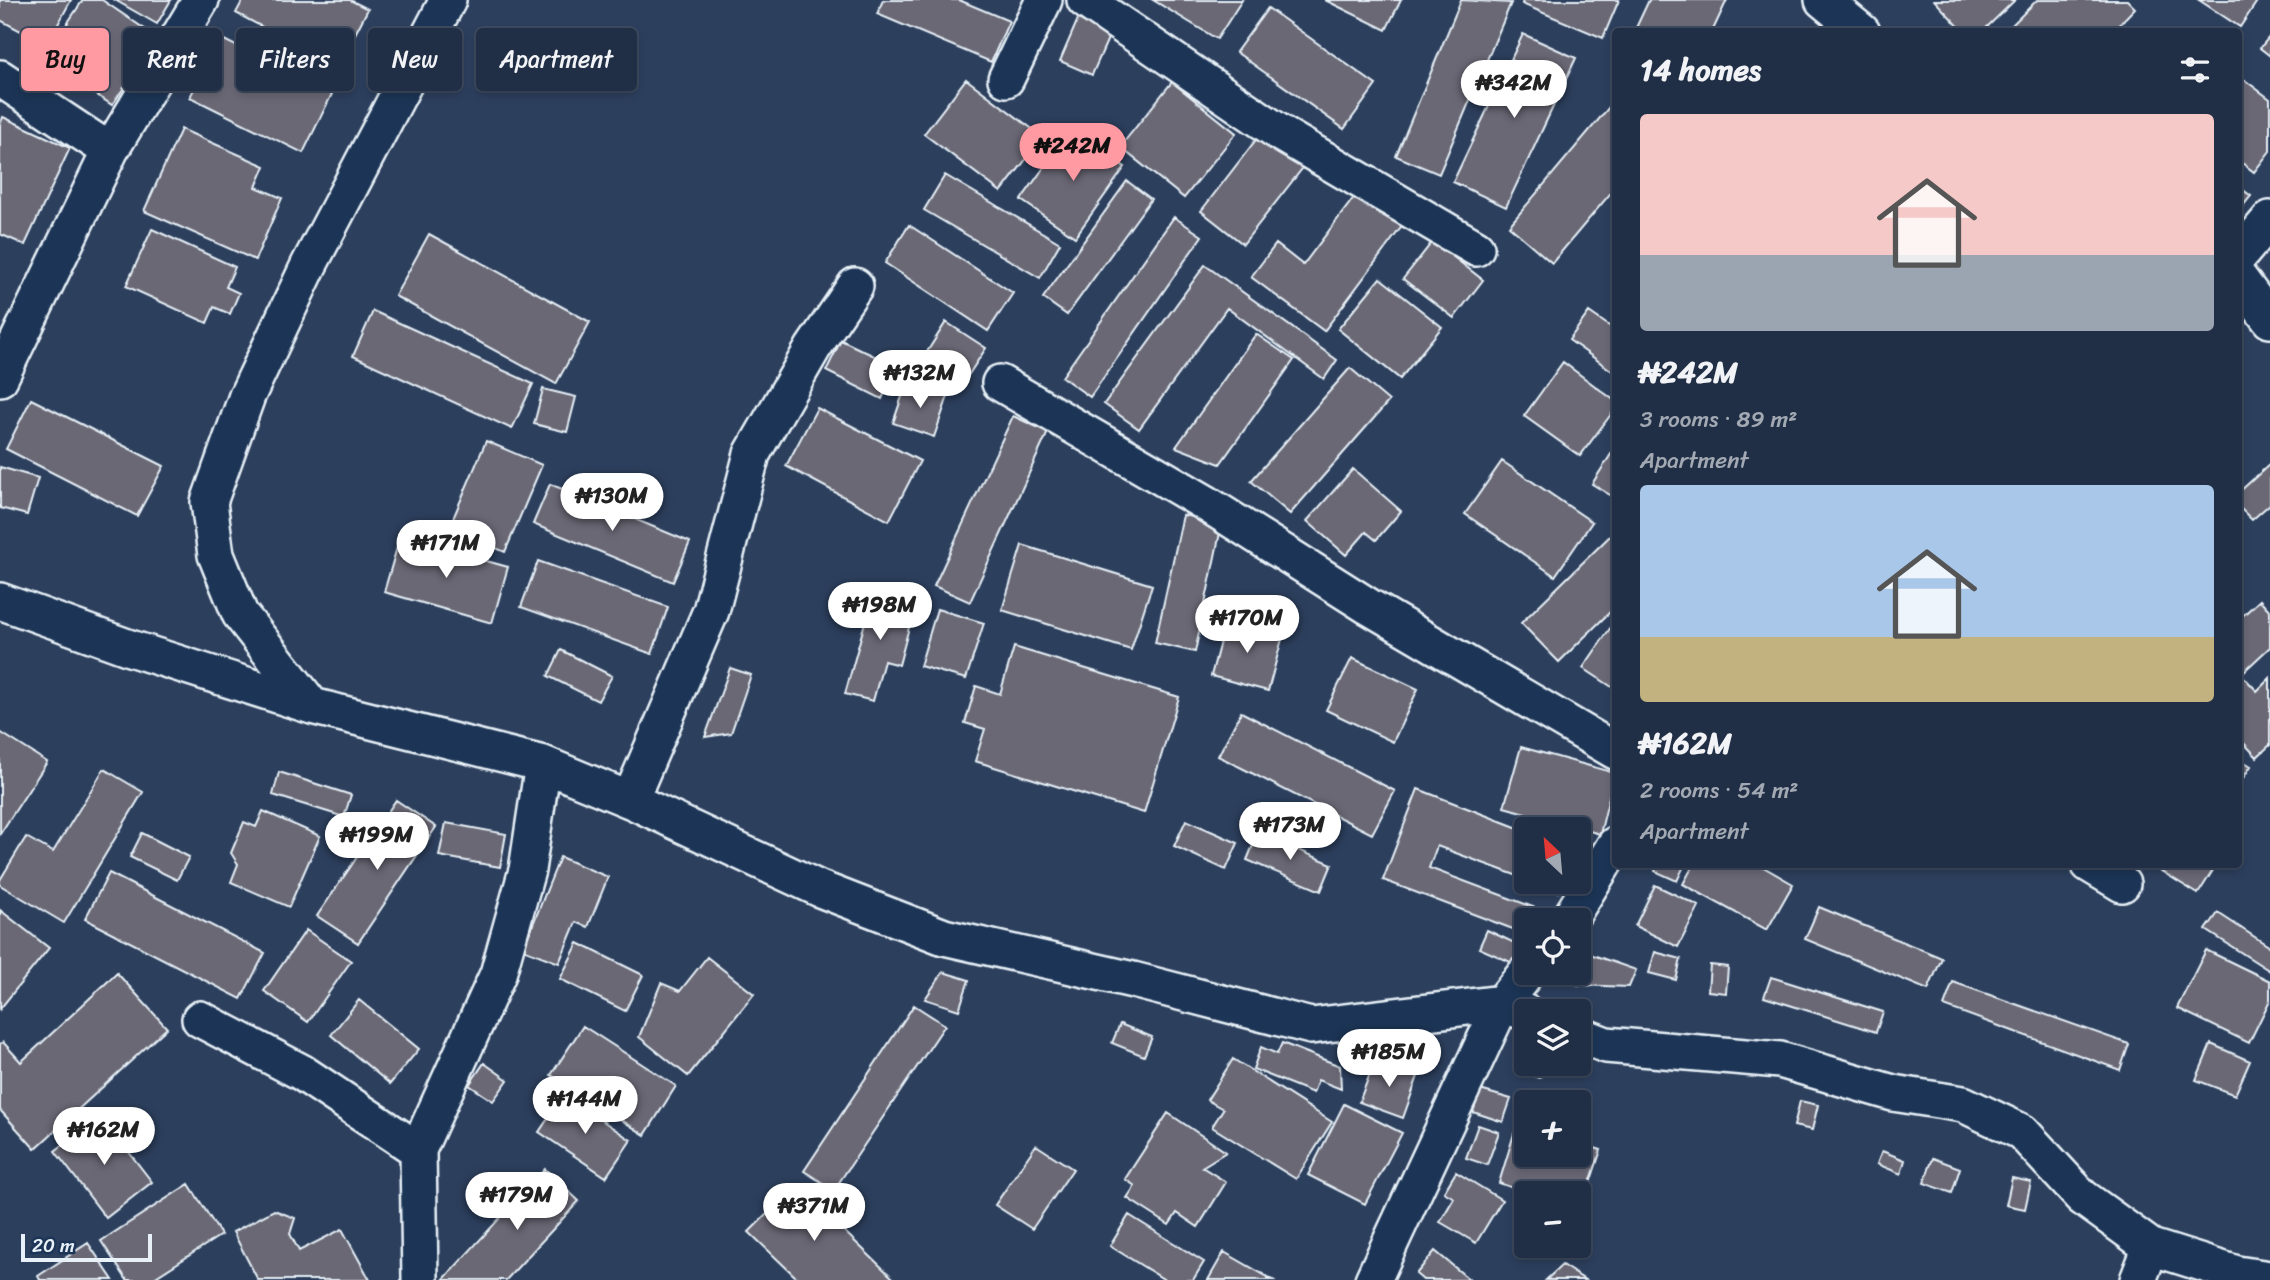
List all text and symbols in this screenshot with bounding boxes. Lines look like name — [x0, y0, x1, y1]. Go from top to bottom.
chip: Buy — [21, 28, 109, 91]
chip: Rent — [123, 28, 222, 91]
chip: Filters — [236, 28, 354, 91]
chip: New — [368, 28, 462, 91]
chip: Apartment — [476, 28, 637, 91]
text: 14 homes — [1640, 43, 1761, 97]
icon: filters — [2176, 51, 2214, 89]
pin: ₦342M — [1465, 60, 1563, 120]
text: ₦342M — [1477, 62, 1551, 103]
pin: ₦242M — [1024, 124, 1122, 183]
text: ₦242M — [1036, 125, 1110, 166]
icon: home — [1864, 160, 1990, 286]
text: ₦242M — [1640, 345, 1738, 399]
pin: ₦132M — [871, 350, 969, 410]
text: ₦132M — [885, 352, 955, 393]
text: 3 rooms · 89 m² — [1640, 399, 1797, 440]
text: Apartment — [1640, 440, 1749, 481]
pin: ₦130M — [563, 474, 661, 533]
text: ₦130M — [576, 475, 648, 516]
pin: ₦171M — [397, 520, 495, 580]
text: ₦171M — [413, 522, 479, 563]
icon: home — [1864, 531, 1990, 657]
pin: ₦198M — [831, 582, 929, 642]
text: ₦198M — [844, 584, 916, 625]
pin: ₦170M — [1198, 596, 1296, 655]
text: ₦170M — [1211, 597, 1283, 638]
text: ₦162M — [1640, 716, 1732, 770]
text: 2 rooms · 54 m² — [1640, 770, 1798, 811]
pin: ₦173M — [1241, 802, 1339, 862]
text: ₦173M — [1255, 804, 1325, 845]
text: Apartment — [1640, 811, 1749, 852]
pin: ₦199M — [328, 812, 426, 872]
text: ₦199M — [341, 814, 413, 855]
north arrow — [1514, 817, 1591, 894]
map controls — [1514, 817, 1591, 1258]
button: locate — [1514, 908, 1591, 985]
button: layers — [1514, 999, 1591, 1076]
pin: ₦185M — [1340, 1030, 1438, 1089]
text: ₦185M — [1353, 1031, 1425, 1072]
pin: ₦144M — [536, 1076, 634, 1136]
text: ₦144M — [549, 1078, 621, 1119]
button: + — [1514, 1090, 1591, 1167]
pin: ₦162M — [55, 1108, 153, 1167]
text: ₦162M — [69, 1109, 139, 1150]
pin: ₦179M — [468, 1172, 566, 1232]
text: ₦179M — [481, 1174, 553, 1215]
button: − — [1514, 1181, 1591, 1258]
pin: ₦371M — [765, 1184, 863, 1243]
text: ₦371M — [779, 1185, 849, 1226]
text: 20 m — [32, 1229, 75, 1262]
scale bar — [21, 1231, 152, 1263]

